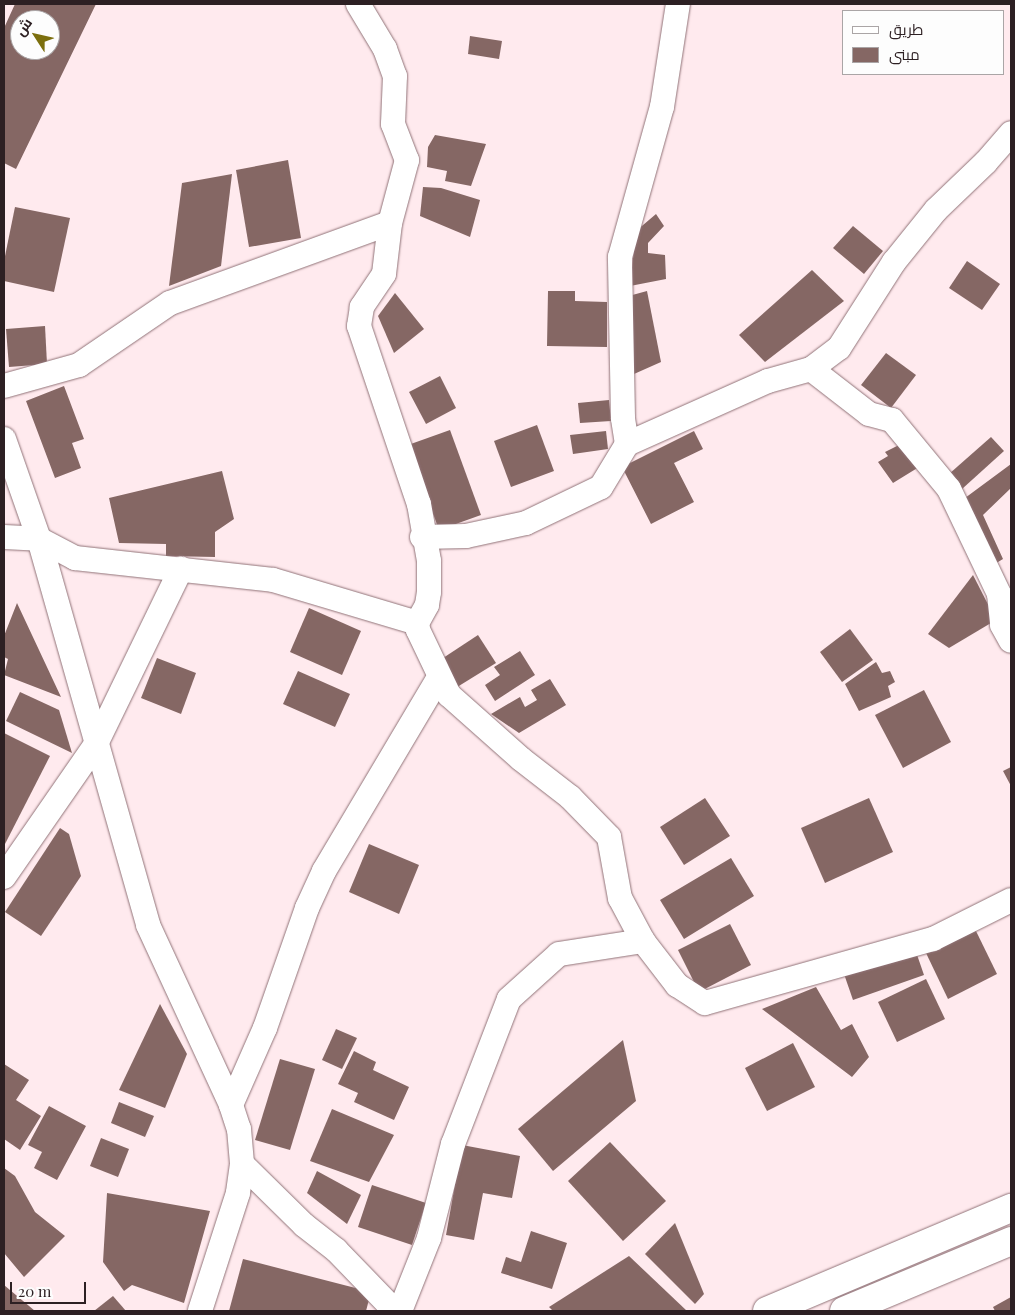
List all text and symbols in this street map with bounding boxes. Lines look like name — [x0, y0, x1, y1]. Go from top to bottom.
north arrow — [10, 10, 60, 60]
legend — [842, 10, 1005, 75]
text: ش — [10, 14, 36, 39]
text: طريق — [889, 19, 923, 39]
text: مبنى — [889, 44, 920, 64]
scale bar — [12, 1272, 89, 1304]
text: 20 m — [18, 1281, 51, 1301]

